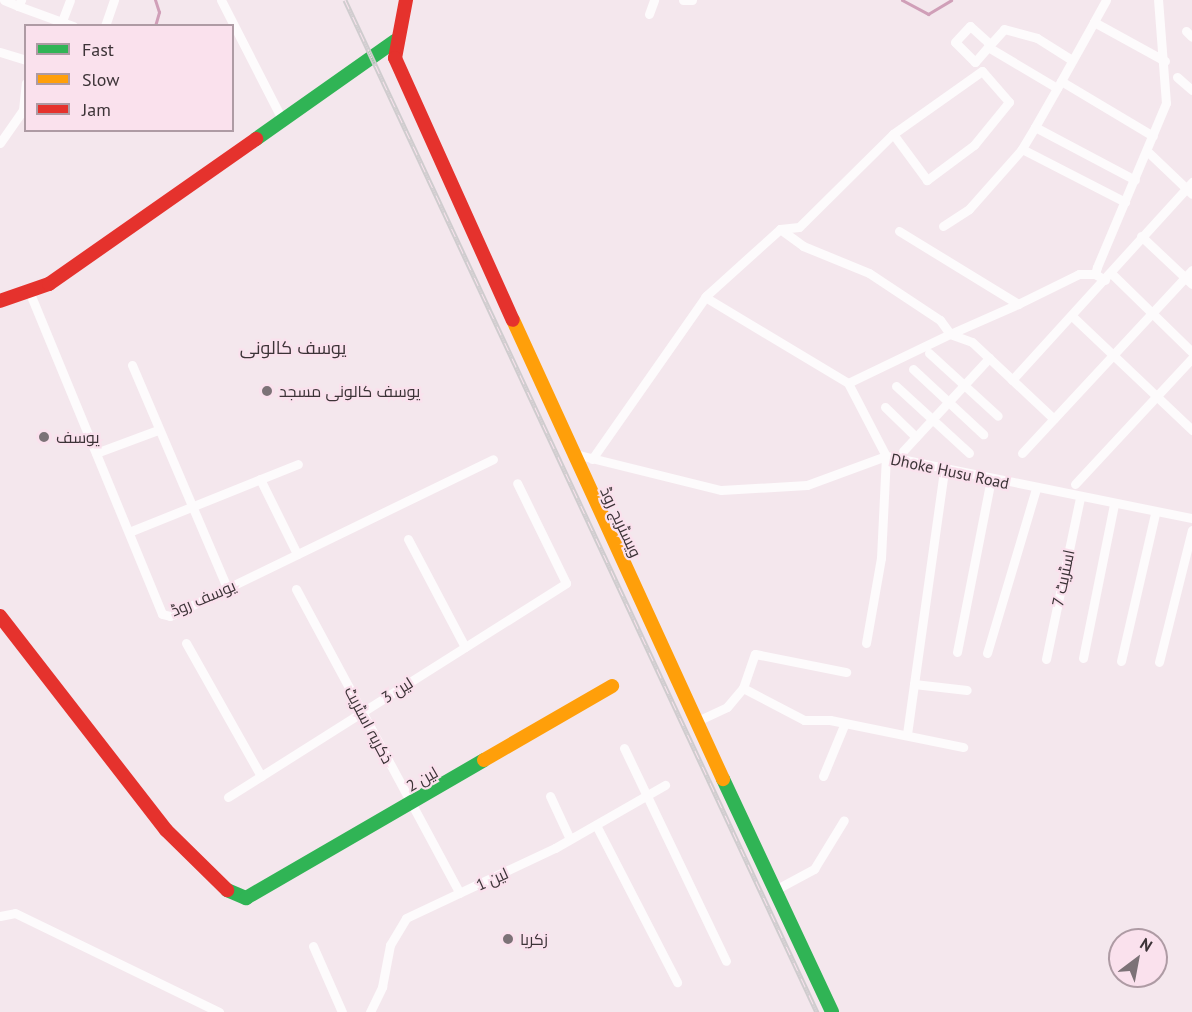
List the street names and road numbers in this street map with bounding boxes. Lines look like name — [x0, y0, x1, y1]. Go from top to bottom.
street label: Dhoke Husu Road — [889, 449, 1011, 493]
street label: ویسٹریج روڈ — [596, 484, 646, 560]
street label: اسٹریٹ 7 — [1048, 548, 1078, 608]
street label: یوسف روڈ — [168, 576, 238, 620]
street label: لین 3 — [378, 673, 416, 707]
street label: ذکریہ اسٹریٹ — [341, 683, 397, 767]
street label: لین 2 — [403, 762, 441, 796]
street label: لین 1 — [473, 863, 511, 895]

